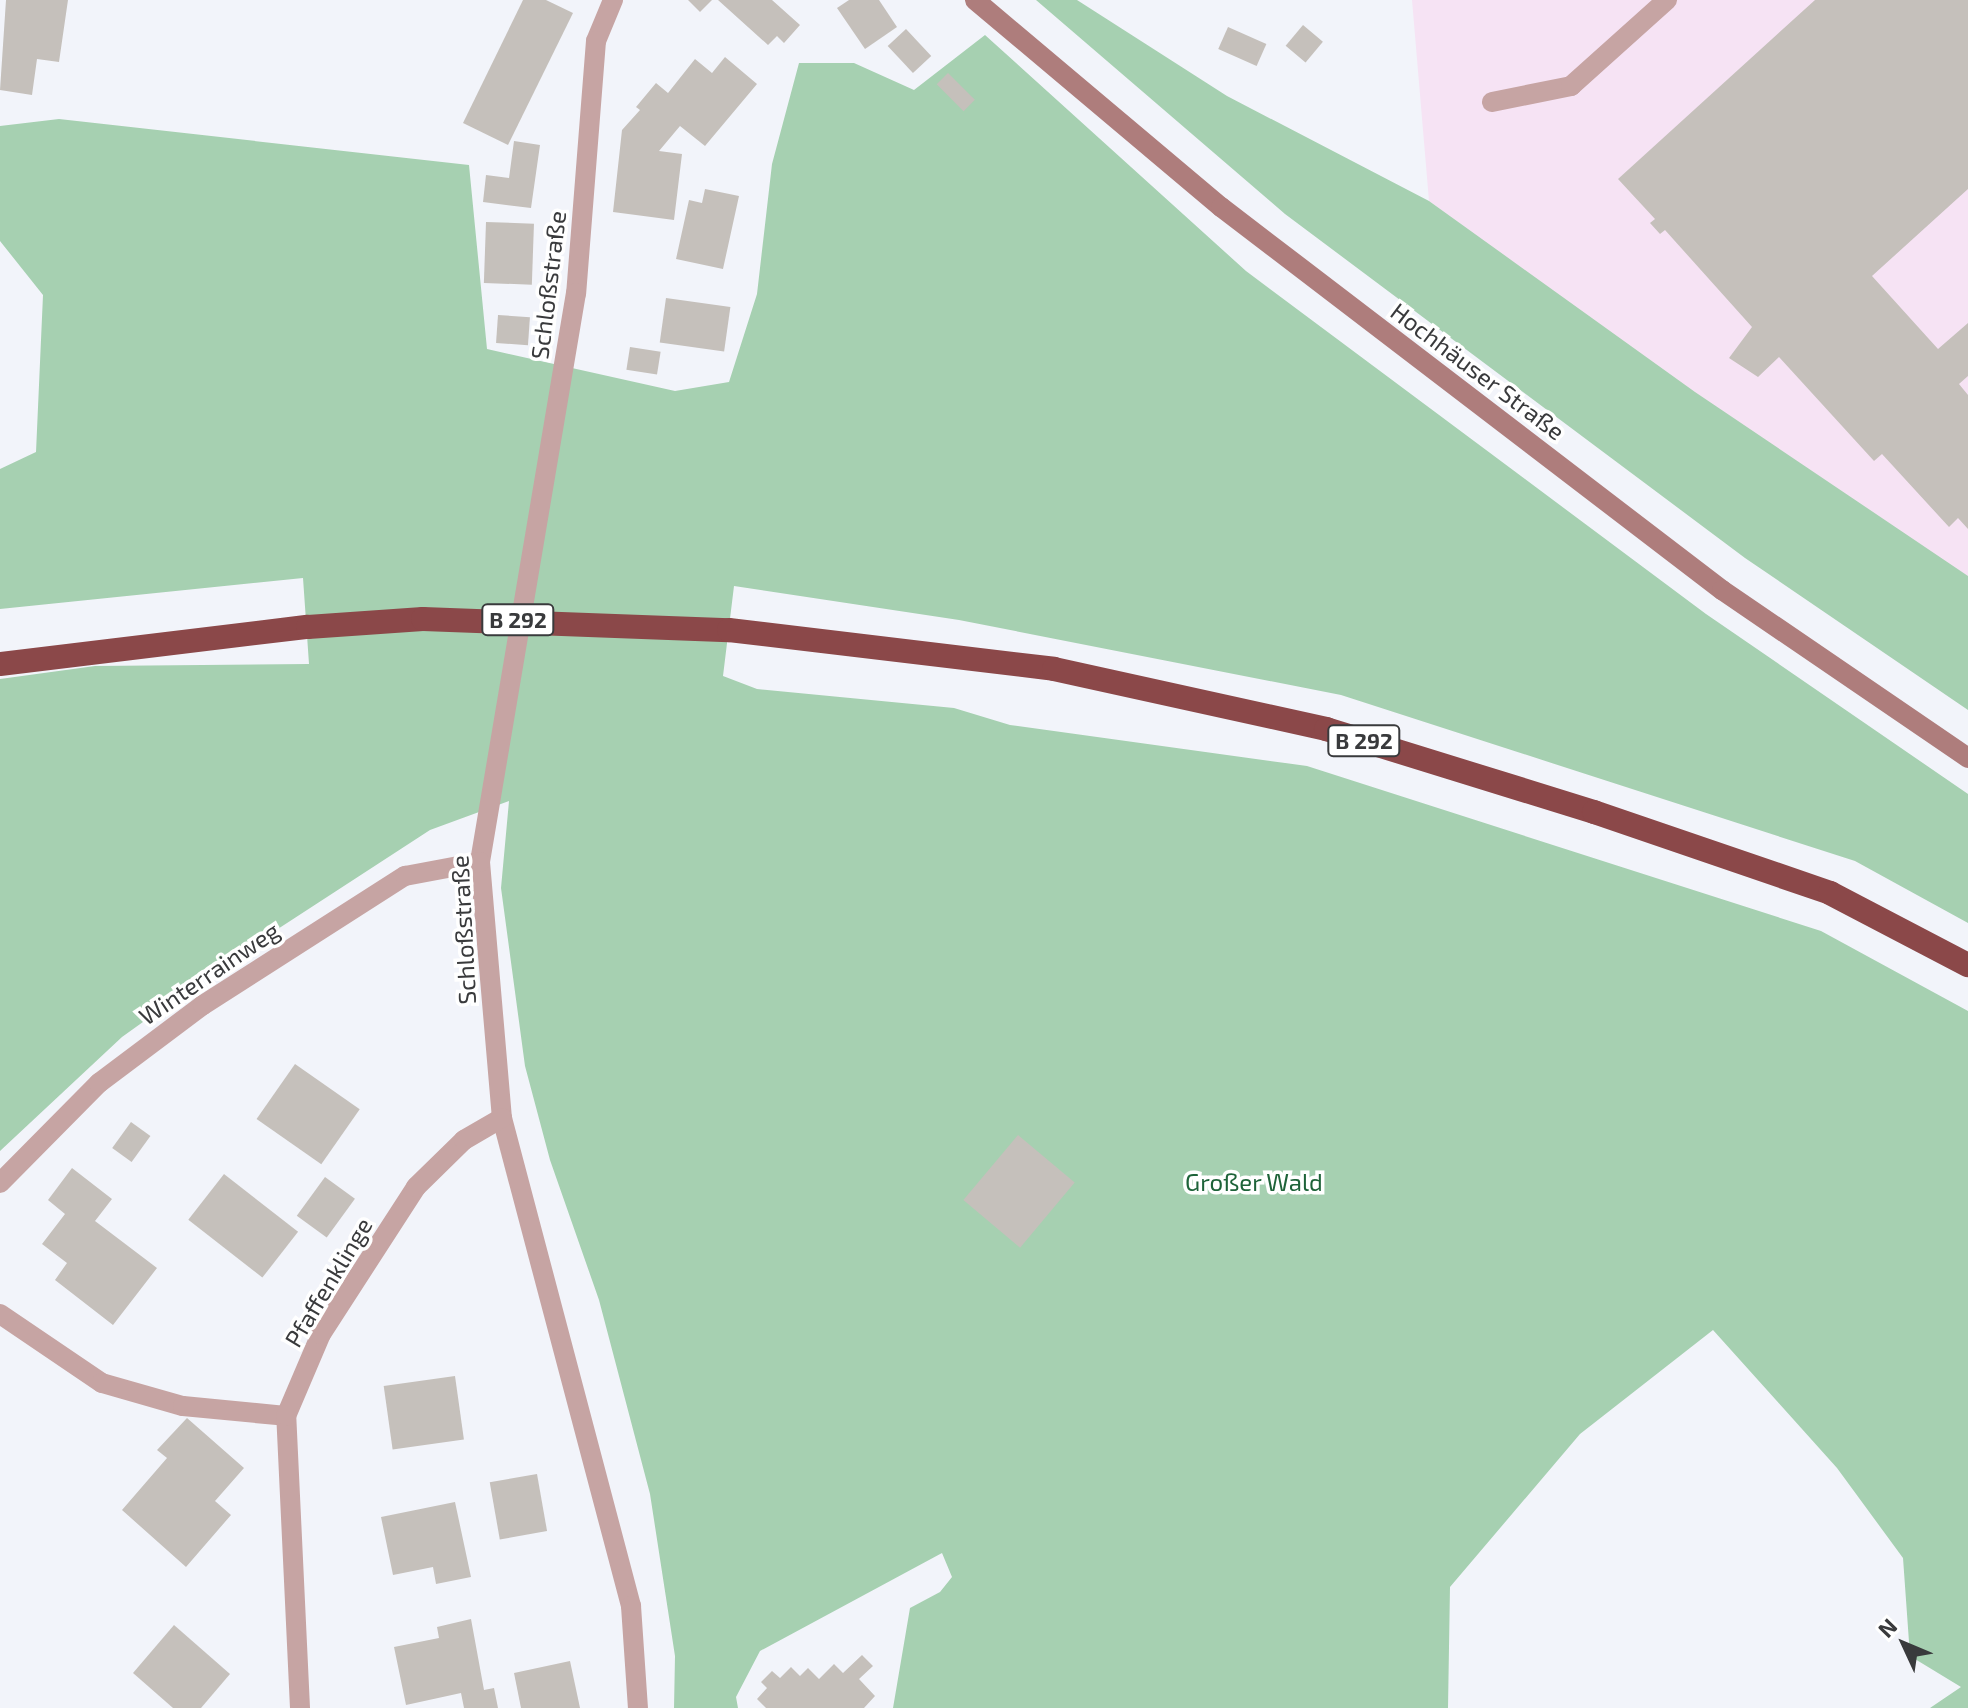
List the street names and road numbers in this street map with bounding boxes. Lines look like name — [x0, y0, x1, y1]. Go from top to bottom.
street label: Schloßstraße — [525, 209, 571, 361]
street label: Hochhäuser Straße — [1385, 296, 1571, 446]
road number: B 292 — [480, 602, 556, 638]
road number: B 292 — [1326, 723, 1402, 759]
street label: Schloßstraße — [445, 855, 481, 1005]
street label: Winterrainweg — [133, 915, 285, 1031]
street label: Pfaffenklinge — [278, 1212, 378, 1352]

